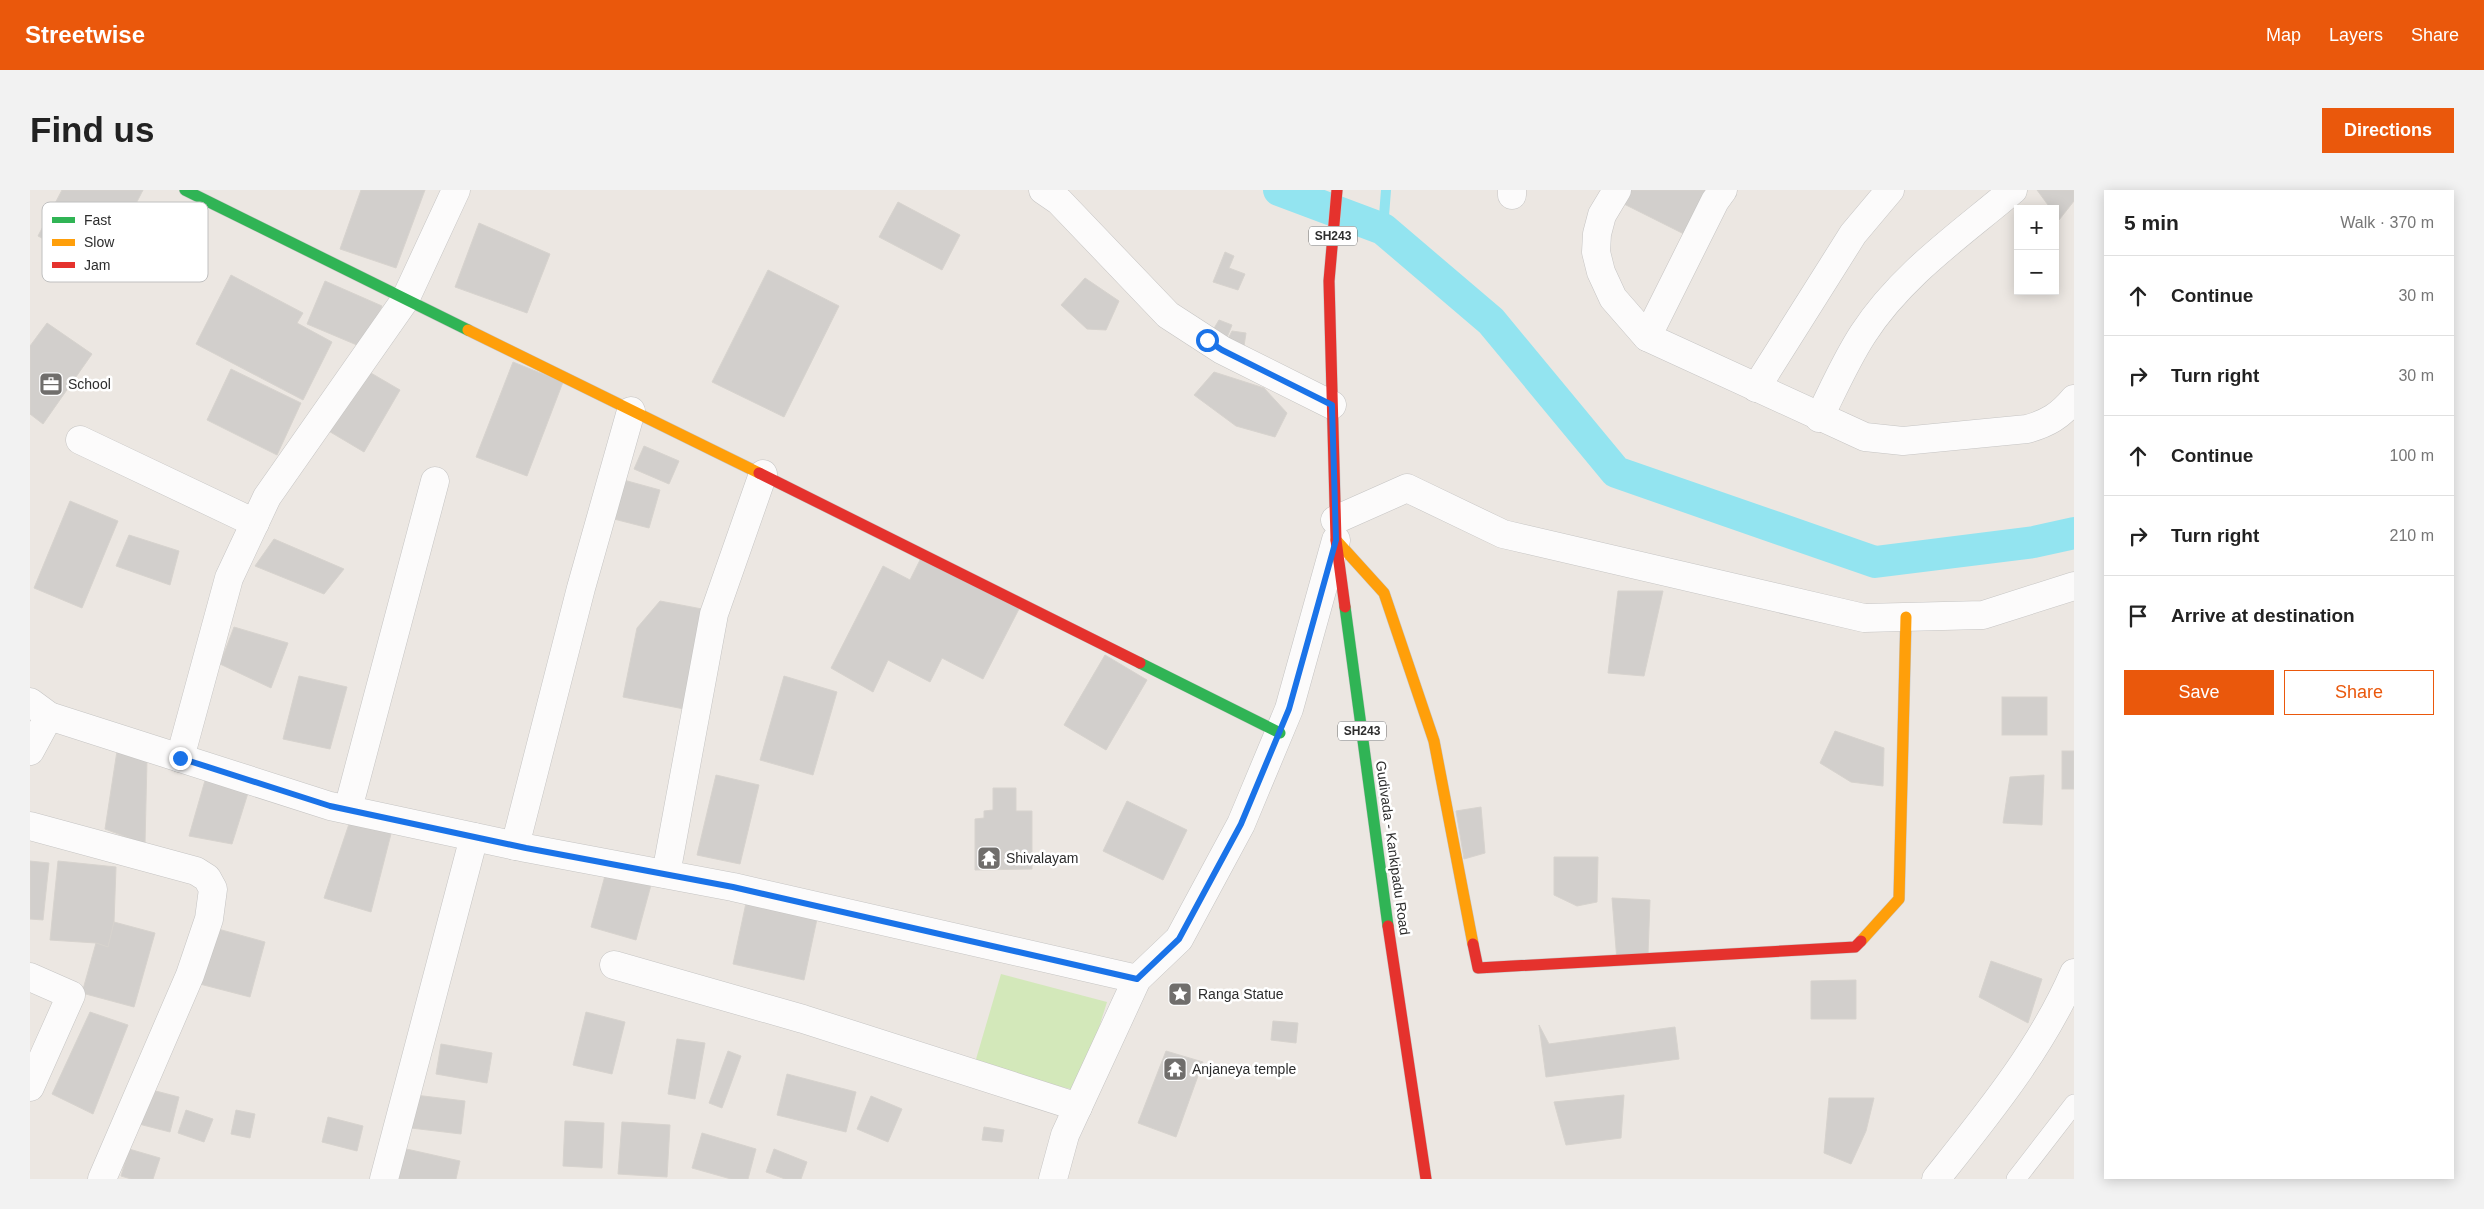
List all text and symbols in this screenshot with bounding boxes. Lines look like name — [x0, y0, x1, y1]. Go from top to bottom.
text: Streetwise — [25, 21, 145, 48]
text: Map — [2266, 25, 2301, 45]
text: Layers — [2329, 25, 2383, 45]
text: Share — [2411, 25, 2459, 45]
button: Directions — [2322, 108, 2454, 153]
text: Find us — [30, 110, 154, 149]
legend — [42, 202, 208, 282]
map controls — [2014, 205, 2059, 295]
button: + — [2014, 205, 2059, 250]
text: 5 min — [2124, 211, 2179, 234]
text: Fast — [84, 212, 111, 228]
text: Walk · 370 m — [2340, 214, 2434, 231]
road number: SH243 — [1309, 226, 1357, 246]
text: Slow — [84, 234, 115, 250]
button: − — [2014, 250, 2059, 295]
text: Jam — [84, 257, 110, 273]
icon: ahead — [2124, 282, 2152, 310]
text: Continue — [2171, 285, 2253, 306]
text: 30 m — [2398, 287, 2434, 304]
route start — [1196, 329, 1219, 352]
icon: right — [2124, 362, 2152, 390]
text: Turn right — [2171, 365, 2259, 386]
text: 30 m — [2398, 367, 2434, 384]
office icon: School — [38, 371, 64, 397]
place label: School — [68, 376, 111, 392]
icon: ahead — [2124, 442, 2152, 470]
text: Continue — [2171, 445, 2253, 466]
text: 100 m — [2390, 447, 2434, 464]
icon: right — [2124, 522, 2152, 550]
text: Turn right — [2171, 525, 2259, 546]
text: 210 m — [2390, 527, 2434, 544]
icon: arrive — [2124, 602, 2152, 630]
text: Arrive at destination — [2171, 605, 2355, 626]
button: Save — [2124, 670, 2274, 715]
button: Share — [2284, 670, 2434, 715]
road number: SH243 — [1338, 722, 1386, 740]
route end — [169, 747, 192, 770]
street label: Gudivada - Kankipadu Road — [1373, 760, 1413, 936]
temple icon: Shivalayam — [976, 845, 1002, 871]
place label: Shivalayam — [1006, 850, 1078, 866]
place icon: Ranga Statue — [1167, 981, 1193, 1007]
place label: Ranga Statue — [1198, 986, 1284, 1002]
temple icon: Anjaneya temple — [1162, 1056, 1188, 1082]
place label: Anjaneya temple — [1192, 1061, 1297, 1077]

